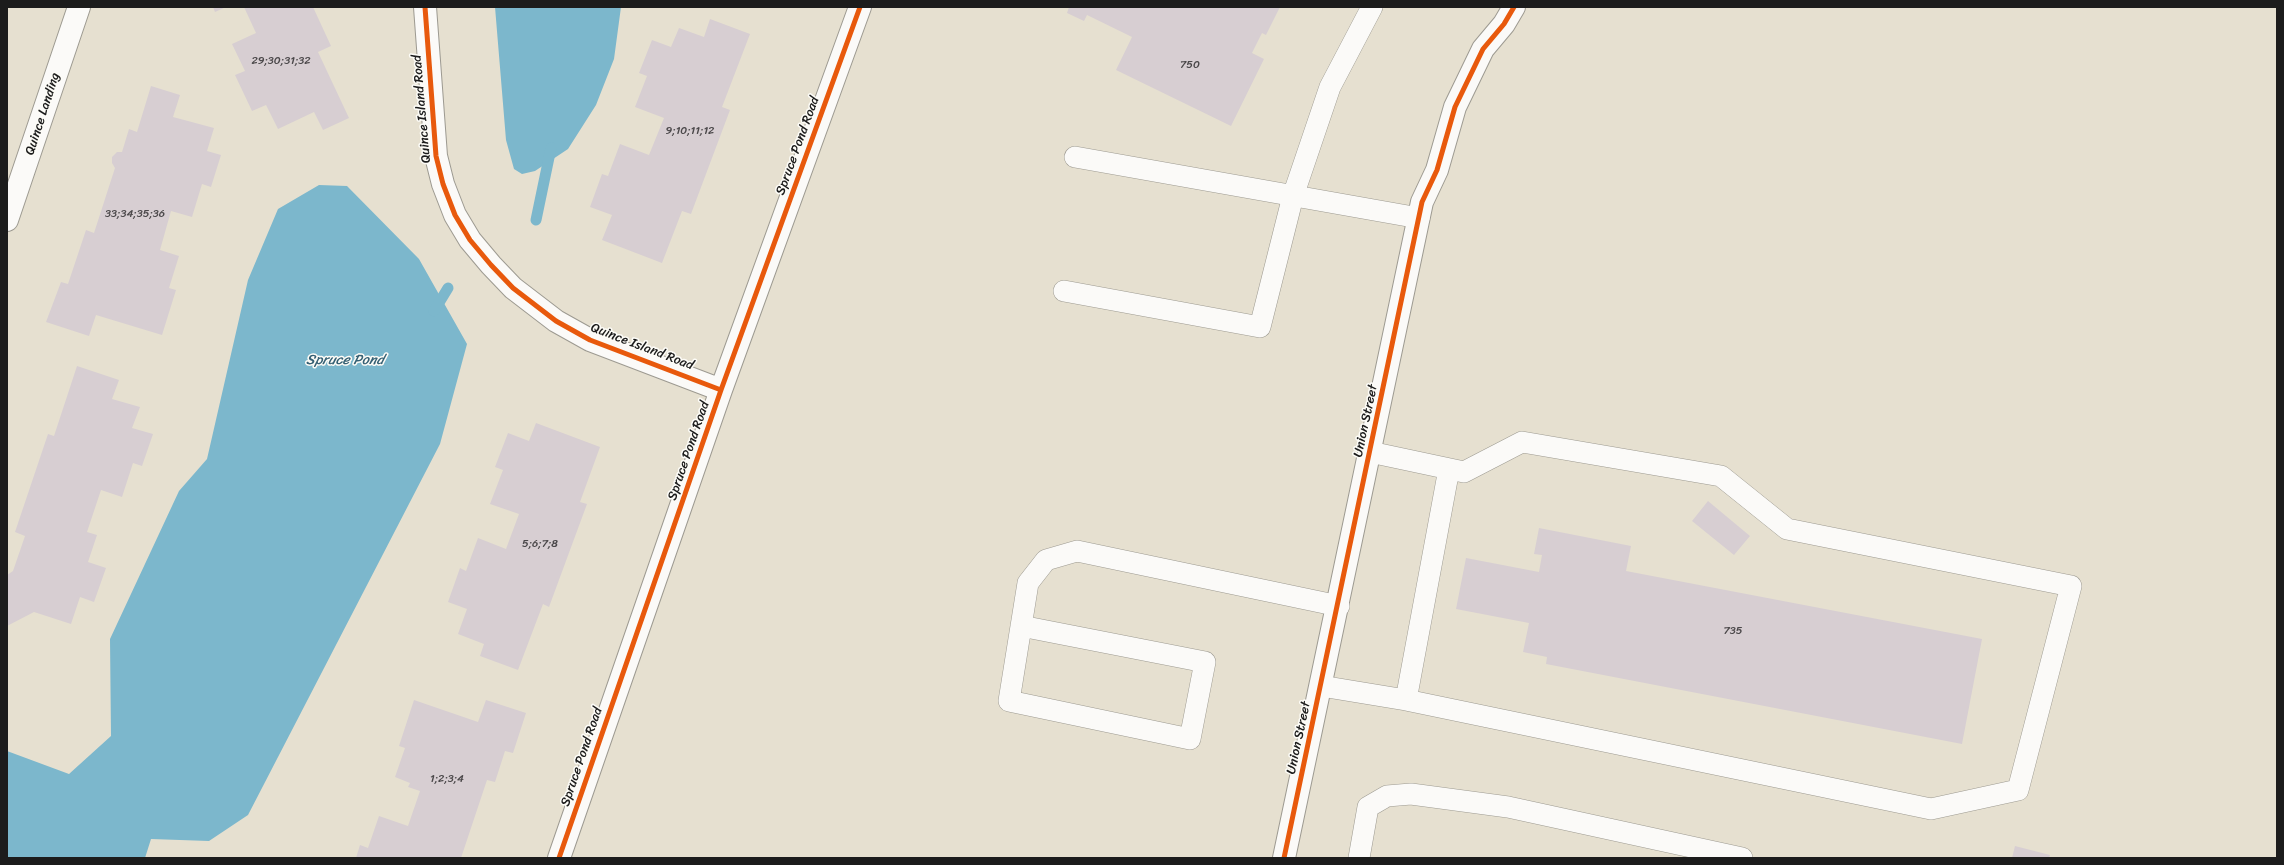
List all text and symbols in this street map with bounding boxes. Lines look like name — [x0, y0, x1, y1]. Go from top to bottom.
house number: 29;30;31;32 — [251, 54, 311, 68]
street label: Quince Island Road — [409, 54, 435, 164]
house number: 750 — [1180, 58, 1200, 72]
street label: Quince Landing — [22, 71, 64, 157]
street label: Spruce Pond Road — [773, 95, 823, 197]
house number: 9;10;11;12 — [666, 124, 714, 138]
house number: 33;34;35;36 — [105, 207, 165, 221]
street label: Quince Island Road — [588, 320, 696, 374]
water label: Spruce Pond — [306, 352, 384, 368]
street label: Union Street — [1351, 383, 1381, 459]
street label: Spruce Pond Road — [665, 400, 713, 502]
house number: 5;6;7;8 — [522, 537, 558, 551]
house number: 735 — [1723, 624, 1743, 638]
street label: Union Street — [1284, 700, 1314, 776]
street label: Spruce Pond Road — [558, 706, 606, 808]
house number: 1;2;3;4 — [430, 772, 464, 786]

